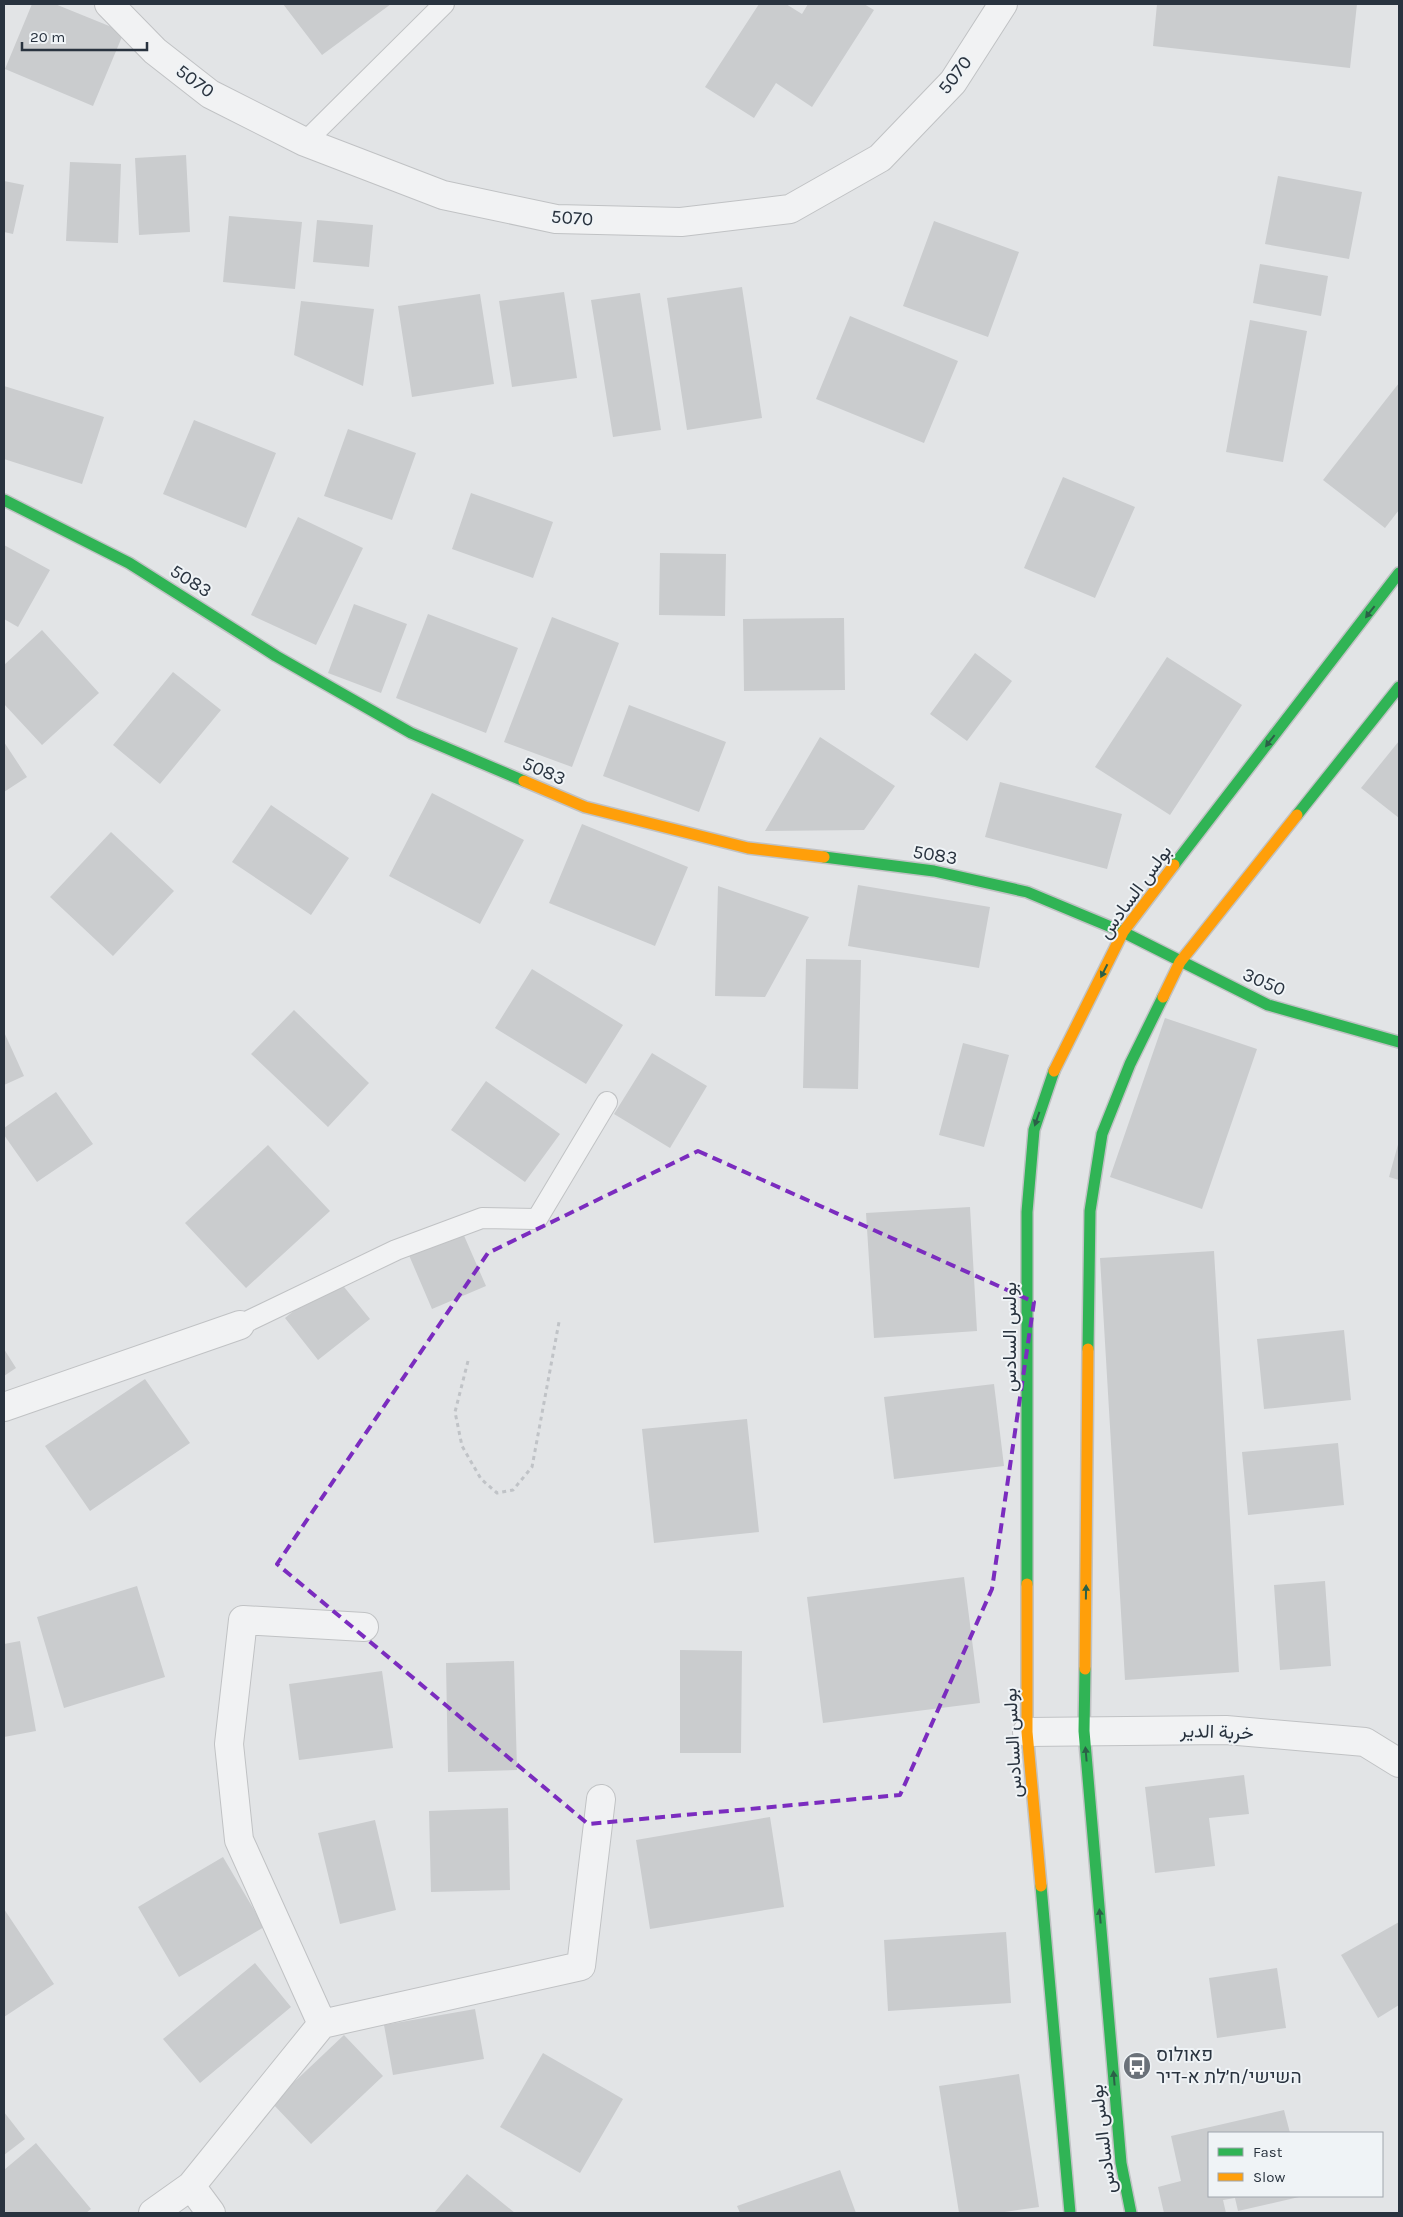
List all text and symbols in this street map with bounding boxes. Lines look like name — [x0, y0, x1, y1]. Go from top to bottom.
scale bar — [22, 20, 148, 52]
text: 20 m — [30, 28, 65, 46]
street label: 5070 — [934, 52, 976, 98]
street label: 5070 — [171, 60, 219, 102]
street label: 5070 — [550, 206, 594, 230]
street label: 5083 — [166, 560, 216, 602]
one-way arrow — [1364, 605, 1375, 618]
one-way arrow — [1265, 734, 1276, 747]
street label: 5083 — [519, 752, 569, 790]
street label: 5083 — [911, 841, 959, 869]
street label: بولس السادس — [1094, 841, 1176, 943]
street label: 3050 — [1239, 963, 1289, 1001]
one-way arrow — [1100, 964, 1108, 978]
one-way arrow — [1033, 1112, 1041, 1127]
street label: بولس السادس — [999, 1282, 1021, 1392]
one-way arrow — [1082, 1584, 1090, 1600]
street label: بولس السادس — [999, 1688, 1027, 1798]
street label: خربة الدير — [1179, 1720, 1254, 1744]
one-way arrow — [1082, 1746, 1090, 1762]
one-way arrow — [1095, 1908, 1103, 1924]
place label: פאולוס השישי/ח׳לת א-דיר — [1156, 2044, 1302, 2088]
bus stop icon: פאולוס השישי/ח׳לת א-דיר — [1122, 2051, 1152, 2081]
one-way arrow — [1109, 2070, 1117, 2086]
street label: بولس السادس — [1085, 2083, 1121, 2195]
legend — [1208, 2132, 1383, 2197]
text: Fast — [1253, 2143, 1283, 2161]
text: Slow — [1253, 2168, 1285, 2186]

